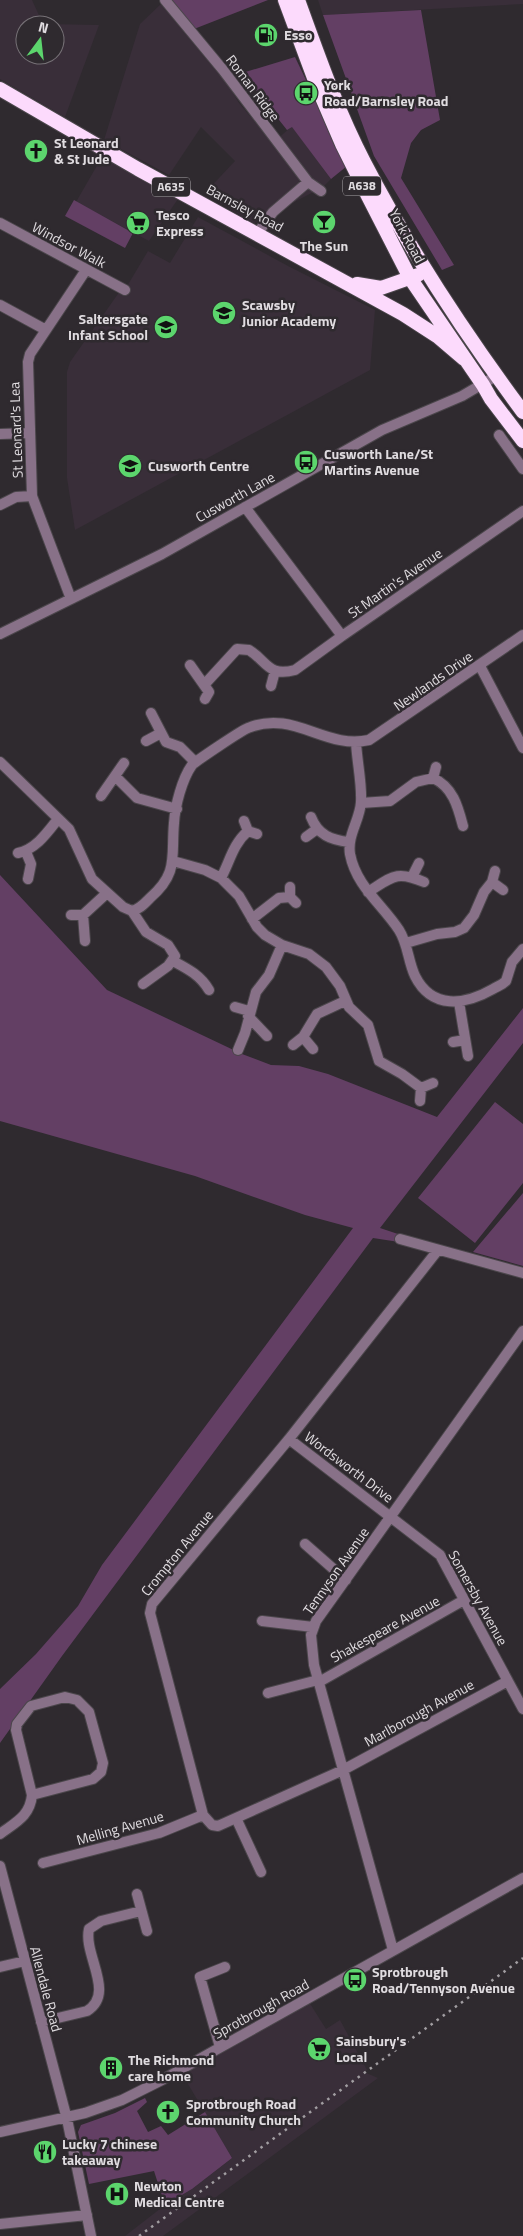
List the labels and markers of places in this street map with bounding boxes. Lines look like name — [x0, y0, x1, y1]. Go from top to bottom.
fuel station icon: Esso — [253, 22, 279, 48]
place label: Esso — [284, 24, 312, 45]
place label: York Road/Barnsley Road — [324, 74, 448, 111]
bus stop icon: York Road/Barnsley Road — [293, 80, 319, 106]
place label: St Leonard & St Jude — [54, 132, 119, 169]
church icon: St Leonard & St Jude — [23, 138, 49, 164]
place label: Tesco Express — [156, 204, 204, 241]
bar icon: The Sun — [311, 209, 337, 235]
supermarket icon: Tesco Express — [125, 210, 151, 236]
place label: The Sun — [300, 235, 348, 256]
place label: Scawsby Junior Academy — [242, 294, 336, 331]
school or university icon: Scawsby Junior Academy — [211, 300, 237, 326]
place label: Saltersgate Infant School — [68, 308, 148, 345]
school or university icon: Saltersgate Infant School — [153, 314, 179, 340]
place label: Cusworth Lane/St Martins Avenue — [324, 443, 433, 480]
bus stop icon: Cusworth Lane/St Martins Avenue — [293, 449, 319, 475]
school or university icon: Cusworth Centre — [117, 453, 143, 479]
place label: Cusworth Centre — [148, 455, 249, 476]
place label: Sprotbrough Road/Tennyson Avenue — [372, 1961, 515, 1998]
bus stop icon: Sprotbrough Road/Tennyson Avenue — [342, 1967, 368, 1993]
place label: Sainsbury's Local — [336, 2030, 407, 2067]
supermarket icon: Sainsbury's Local — [306, 2036, 332, 2062]
place label: The Richmond care home — [128, 2049, 214, 2086]
building icon: The Richmond care home — [98, 2055, 124, 2081]
place label: Sprotbrough Road Community Church — [186, 2093, 301, 2130]
church icon: Sprotbrough Road Community Church — [155, 2099, 181, 2125]
place label: Lucky 7 chinese takeaway — [62, 2133, 157, 2170]
restaurant icon: Lucky 7 chinese takeaway — [32, 2139, 58, 2165]
place label: Newton Medical Centre — [134, 2175, 224, 2212]
hospital icon: Newton Medical Centre — [104, 2181, 130, 2207]

